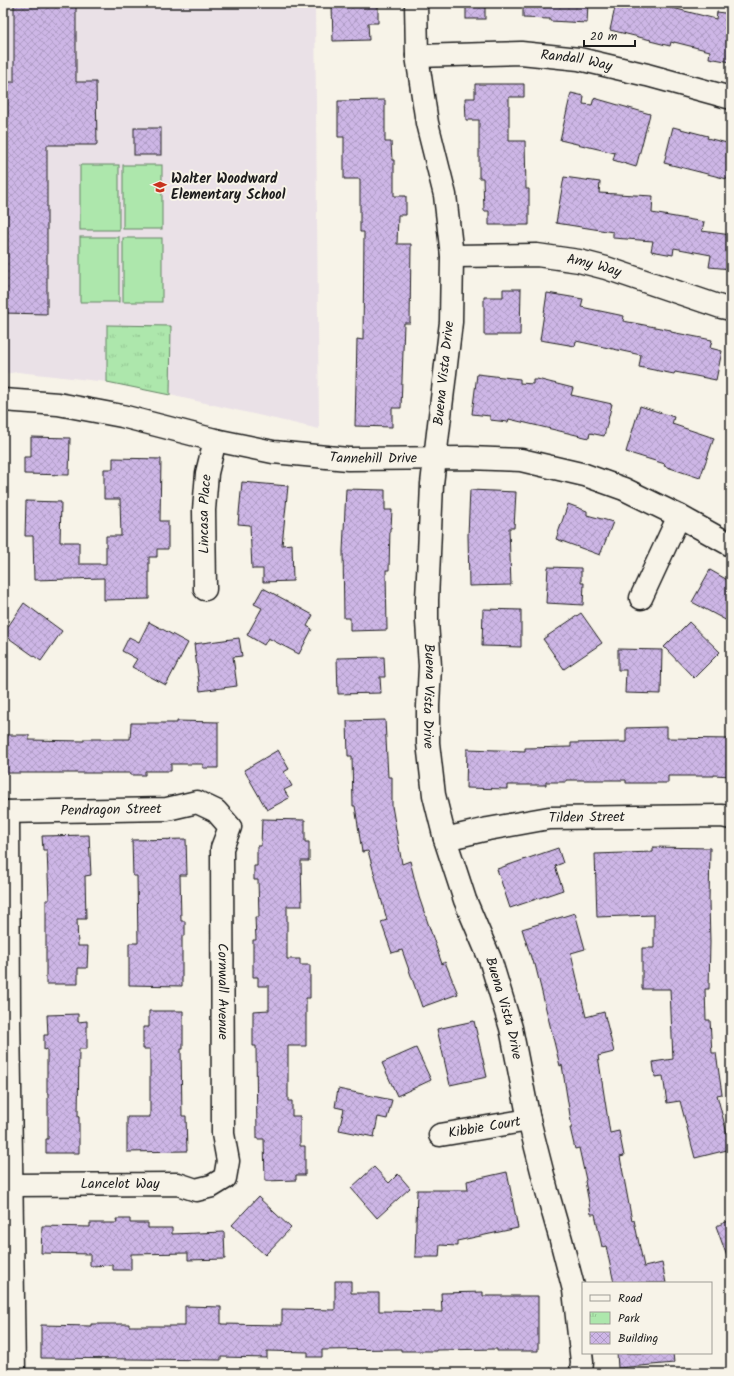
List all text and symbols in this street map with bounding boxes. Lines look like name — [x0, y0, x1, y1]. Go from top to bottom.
scale bar — [584, 22, 635, 48]
text: 20 m — [590, 27, 618, 46]
street label: Randall Way — [540, 44, 615, 78]
place label: Walter Woodward Elementary School — [171, 168, 286, 206]
school or university icon: Walter Woodward Elementary School — [152, 179, 168, 195]
street label: Amy Way — [565, 248, 625, 284]
street label: Buena Vista Drive — [428, 319, 461, 426]
street label: Tannehill Drive — [328, 446, 418, 470]
street label: Lincasa Place — [193, 473, 218, 554]
street label: Buena Vista Drive — [417, 643, 441, 751]
street label: Pendragon Street — [60, 798, 162, 822]
street label: Tilden Street — [549, 806, 626, 829]
street label: Cornwall Avenue — [211, 943, 234, 1040]
street label: Buena Vista Drive — [479, 954, 528, 1062]
street label: Kibbie Court — [446, 1110, 523, 1144]
street label: Lancelot Way — [80, 1173, 160, 1195]
legend — [582, 1282, 712, 1354]
text: Road — [618, 1289, 643, 1308]
text: Park — [618, 1309, 640, 1328]
text: Building — [618, 1329, 658, 1348]

